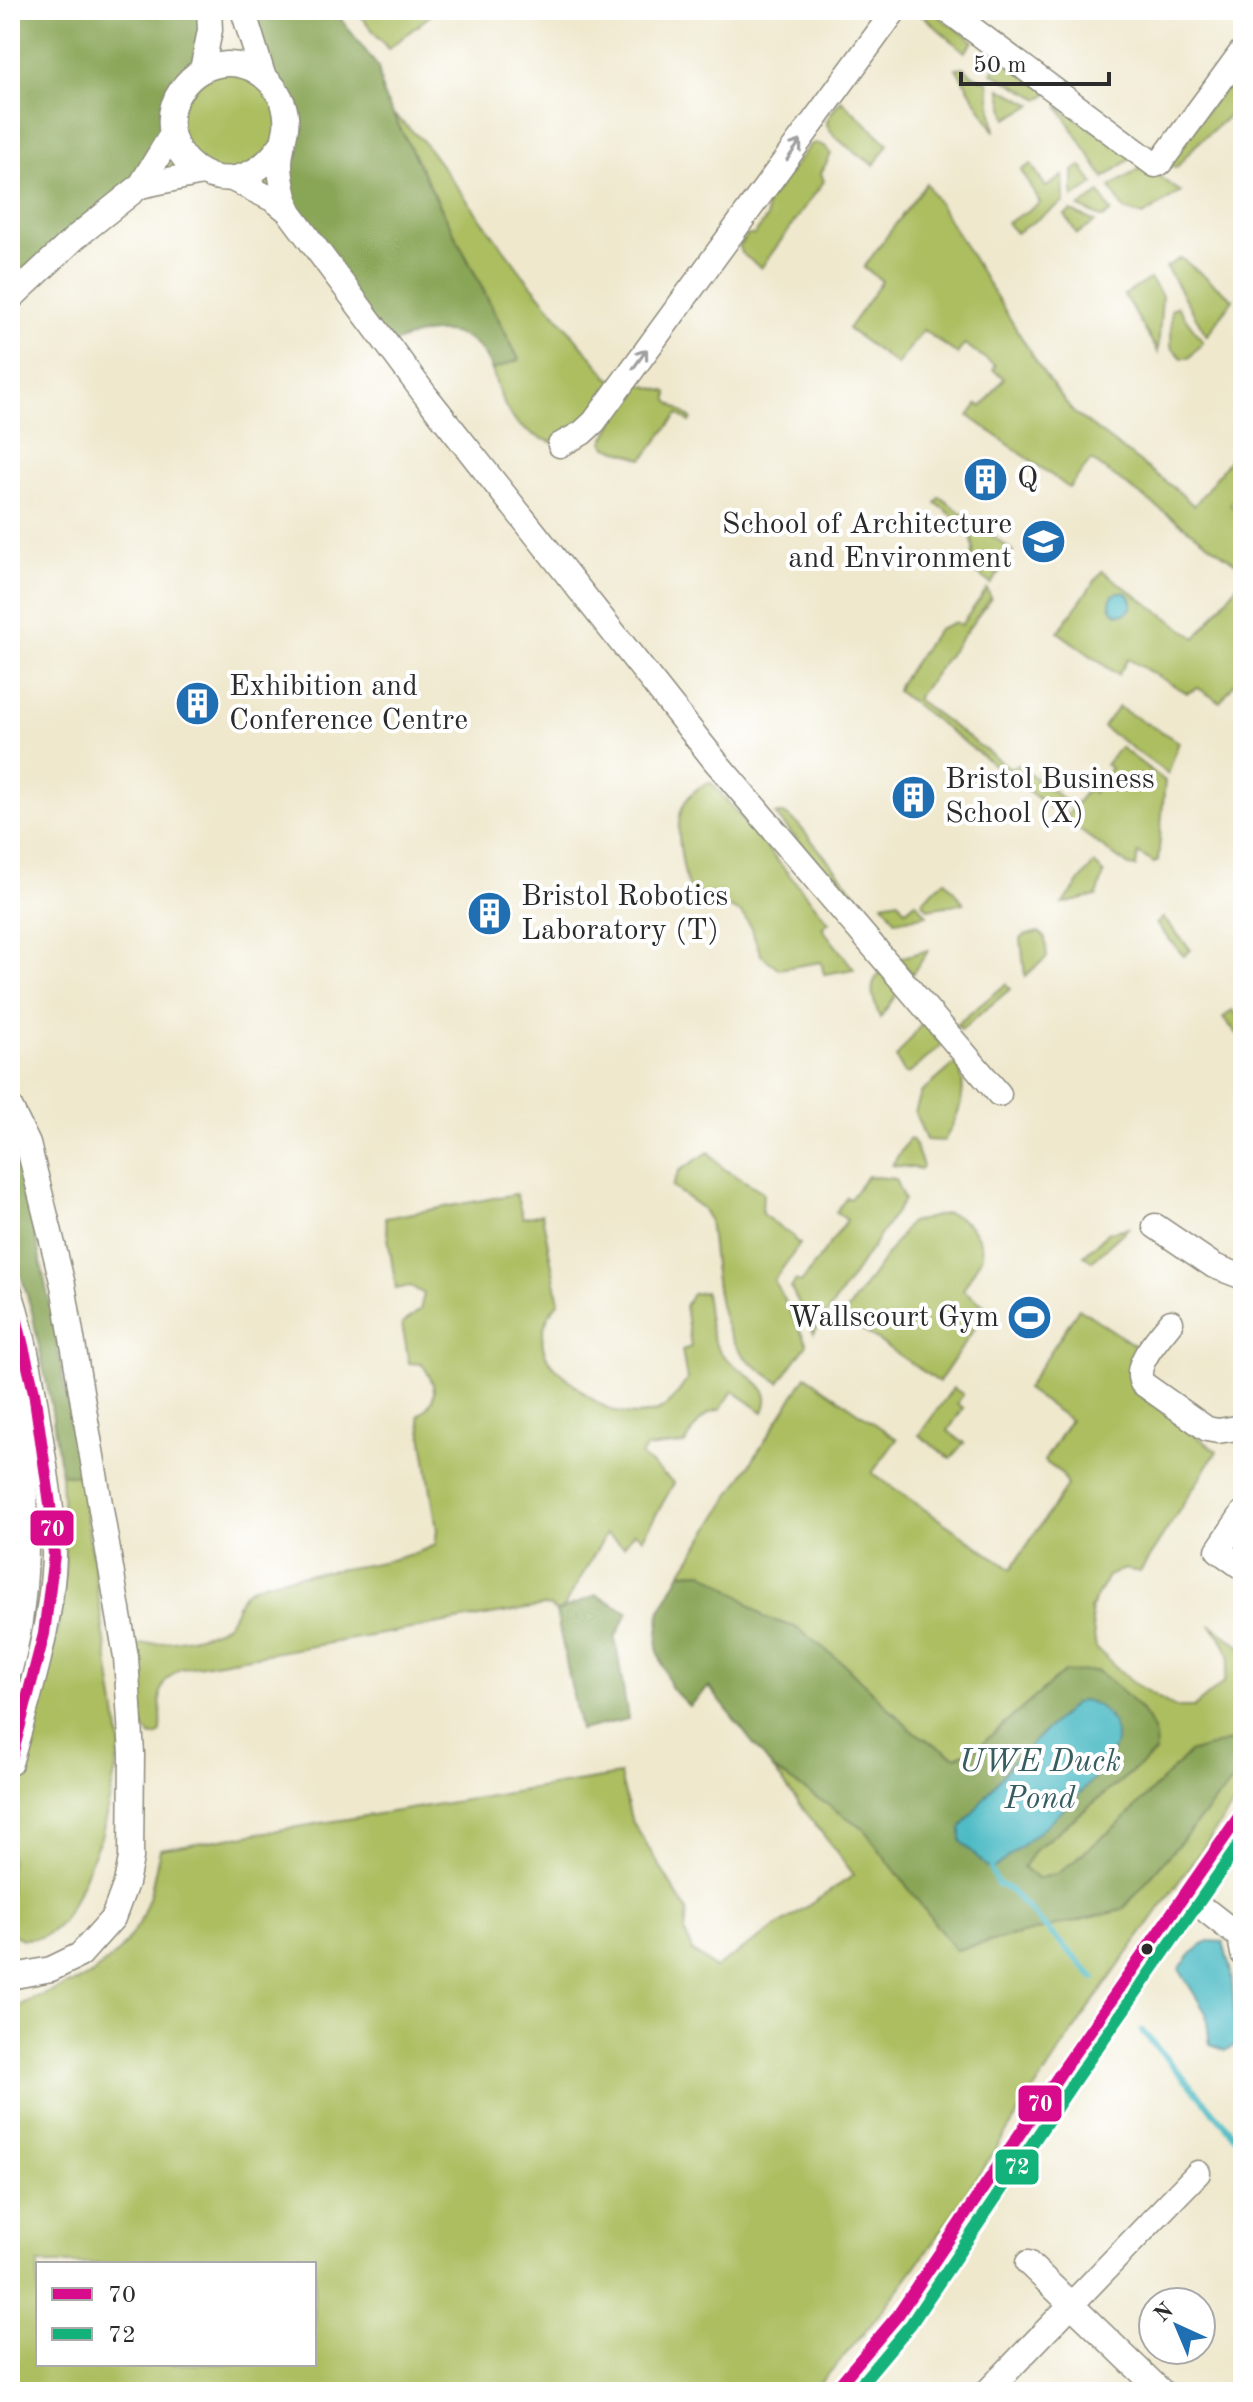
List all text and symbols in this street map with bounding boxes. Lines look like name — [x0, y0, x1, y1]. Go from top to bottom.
scale bar — [961, 36, 1109, 86]
text: 50 m — [973, 54, 1027, 78]
one-way arrow — [786, 139, 802, 161]
one-way arrow — [631, 349, 648, 370]
building icon: Q — [962, 455, 1010, 503]
place label: Q — [1017, 464, 1038, 494]
place label: School of Architecture and Environment — [722, 510, 1012, 574]
school or university icon: School of Architecture and Environment — [1019, 518, 1067, 566]
place label: Exhibition and Conference Centre — [229, 672, 468, 736]
building icon: Exhibition and Conference Centre — [174, 680, 222, 728]
place label: Bristol Business School (X) — [945, 765, 1155, 829]
building icon: Bristol Business School (X) — [890, 773, 938, 821]
place label: Bristol Robotics Laboratory (T) — [521, 882, 728, 946]
building icon: Bristol Robotics Laboratory (T) — [466, 890, 514, 938]
sports icon: Wallscourt Gym — [1006, 1294, 1054, 1342]
place label: Wallscourt Gym — [789, 1303, 999, 1333]
line badge: 70 — [29, 1509, 75, 1547]
text: 70 — [39, 1519, 65, 1541]
water label: UWE Duck Pond — [959, 1747, 1121, 1816]
unlabelled marker — [1139, 1941, 1155, 1957]
line badge: 70 — [1017, 2084, 1063, 2123]
text: 70 — [1027, 2094, 1053, 2116]
line badge: 72 — [994, 2148, 1040, 2186]
text: 72 — [1004, 2157, 1030, 2179]
legend — [36, 2262, 316, 2366]
text: 70 — [108, 2284, 136, 2308]
north arrow — [1137, 2286, 1217, 2366]
text: N — [1151, 2299, 1178, 2327]
text: 72 — [108, 2324, 136, 2348]

